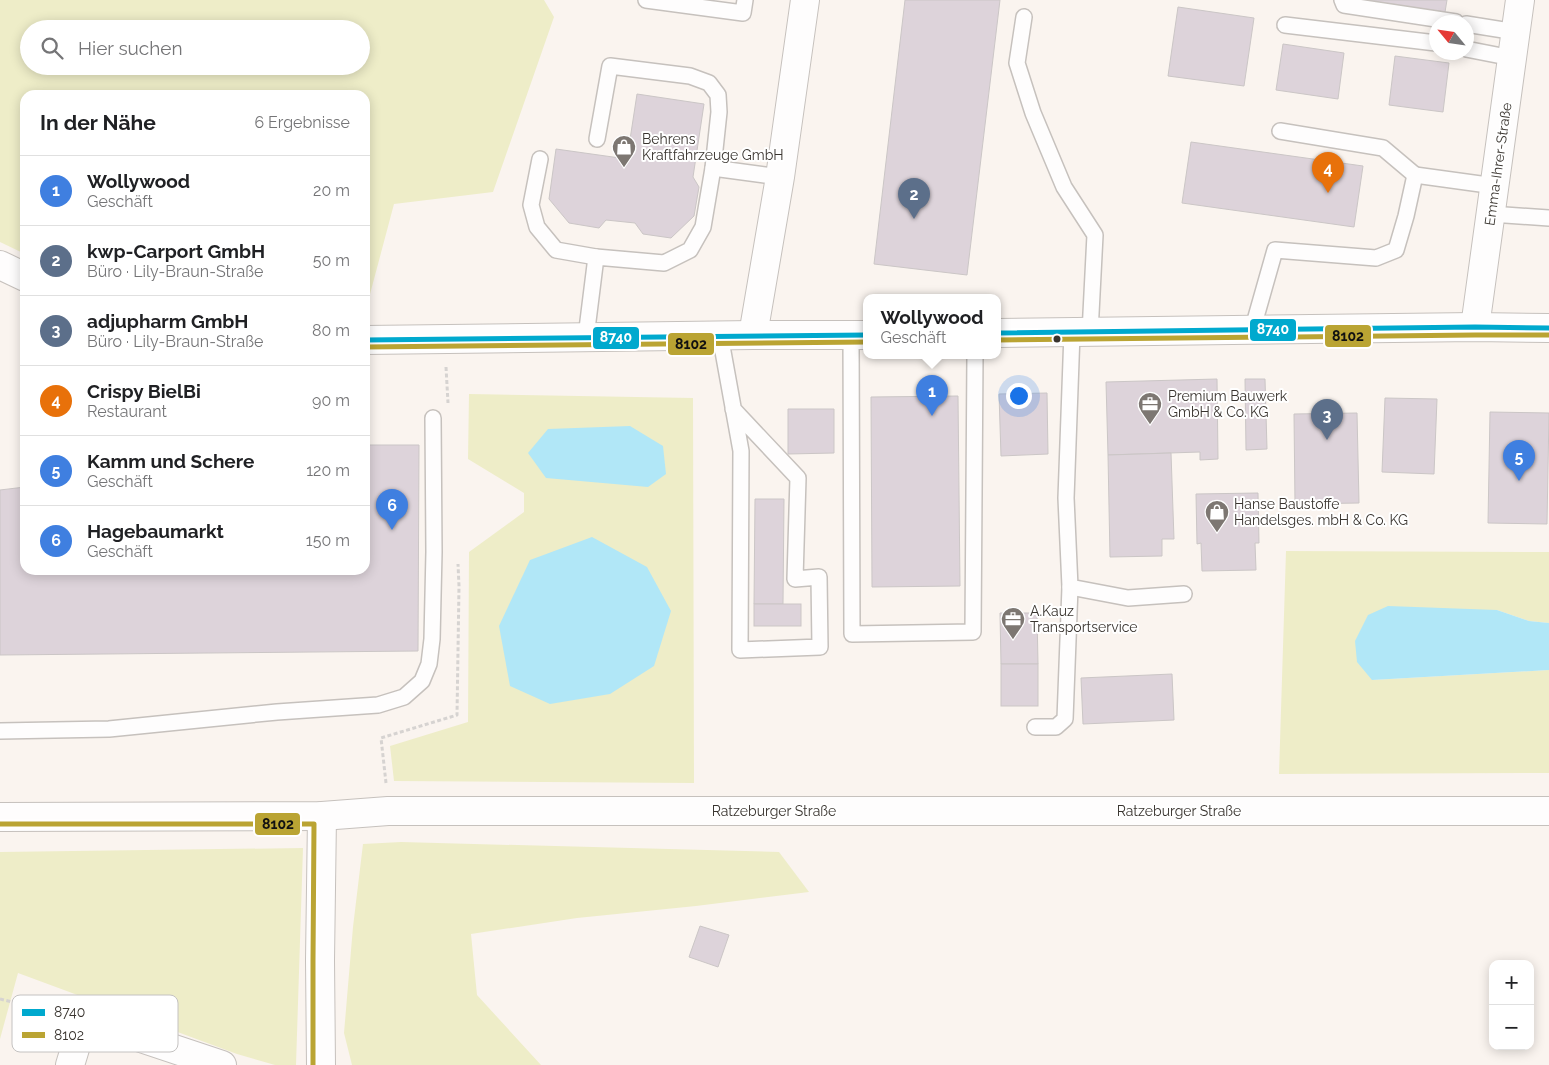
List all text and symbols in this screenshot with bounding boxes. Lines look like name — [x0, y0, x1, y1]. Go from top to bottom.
north arrow — [1429, 15, 1474, 60]
search box — [20, 20, 370, 75]
icon: search — [38, 34, 66, 62]
text: Hier suchen — [78, 37, 183, 59]
street label: Emma-Ihrer-Straße — [1481, 101, 1515, 227]
text: In der Nähe — [40, 110, 156, 135]
text: 6 Ergebnisse — [254, 113, 350, 132]
place label: Behrens Kraftfahrzeuge GmbH — [642, 131, 784, 163]
shop icon: Behrens Kraftfahrzeuge GmbH — [611, 134, 637, 168]
pin: 4 — [1312, 152, 1344, 193]
text: Wollywood — [87, 170, 190, 192]
pin: 2 — [898, 178, 930, 219]
text: 1 — [52, 181, 60, 200]
text: 20 m — [313, 181, 350, 200]
text: Geschäft — [87, 192, 153, 211]
text: kwp-Carport GmbH — [87, 240, 265, 262]
text: 2 — [51, 251, 61, 270]
text: 50 m — [313, 251, 350, 270]
text: Büro · Lily-Braun-Straße — [87, 262, 263, 281]
popup — [863, 294, 1001, 359]
text: Wollywood — [880, 306, 984, 328]
text: adjupharm GmbH — [87, 310, 248, 332]
line badge: 8740 — [1249, 318, 1297, 342]
text: 3 — [52, 321, 60, 340]
text: 80 m — [312, 321, 350, 340]
text: 8740 — [1257, 321, 1289, 337]
line badge: 8102 — [1324, 324, 1372, 348]
line badge: 8740 — [592, 326, 640, 350]
text: Geschäft — [880, 328, 946, 347]
text: 8102 — [1332, 328, 1364, 344]
text: 8740 — [600, 329, 632, 345]
text: Büro · Lily-Braun-Straße — [87, 332, 263, 351]
line badge: 8102 — [667, 332, 715, 356]
unlabelled marker — [1052, 334, 1062, 344]
text: 8102 — [675, 336, 707, 352]
pin: 1 — [916, 375, 948, 416]
text: Crispy BielBi — [87, 380, 201, 402]
your location — [1006, 383, 1032, 409]
place label: Premium Bauwerk GmbH & Co. KG — [1168, 388, 1288, 420]
text: 4 — [51, 391, 61, 410]
text: 90 m — [312, 391, 350, 410]
office icon: Premium Bauwerk GmbH & Co. KG — [1137, 391, 1163, 425]
pin: 3 — [1311, 399, 1343, 440]
text: Restaurant — [87, 402, 167, 421]
pin: 5 — [1503, 440, 1535, 481]
text: Kamm und Schere — [87, 450, 254, 472]
text: 5 — [52, 461, 60, 480]
text: 120 m — [306, 461, 350, 480]
text: Geschäft — [87, 472, 153, 491]
pin: 6 — [376, 489, 408, 530]
place label: Hanse Baustoffe Handelsges. mbH & Co. KG — [1234, 496, 1408, 528]
shop icon: Hanse Baustoffe Handelsges. mbH & Co. KG — [1204, 499, 1230, 533]
text: Hagebaumarkt — [87, 520, 224, 542]
text: 6 — [51, 531, 61, 550]
text: 150 m — [306, 531, 350, 550]
text: Geschäft — [87, 542, 153, 561]
place label: A.Kauz Transportservice — [1030, 603, 1138, 635]
office icon: A.Kauz Transportservice — [1000, 606, 1026, 640]
street label: Ratzeburger Straße — [712, 803, 836, 819]
street label: Ratzeburger Straße — [1117, 803, 1241, 819]
line badge: 8102 — [254, 812, 301, 836]
text: 8102 — [262, 816, 294, 832]
map controls — [1489, 960, 1534, 1050]
button: + — [1489, 960, 1534, 1005]
legend — [12, 995, 178, 1052]
text: 8740 — [54, 1004, 85, 1020]
button: − — [1489, 1005, 1534, 1050]
text: 8102 — [54, 1027, 84, 1043]

